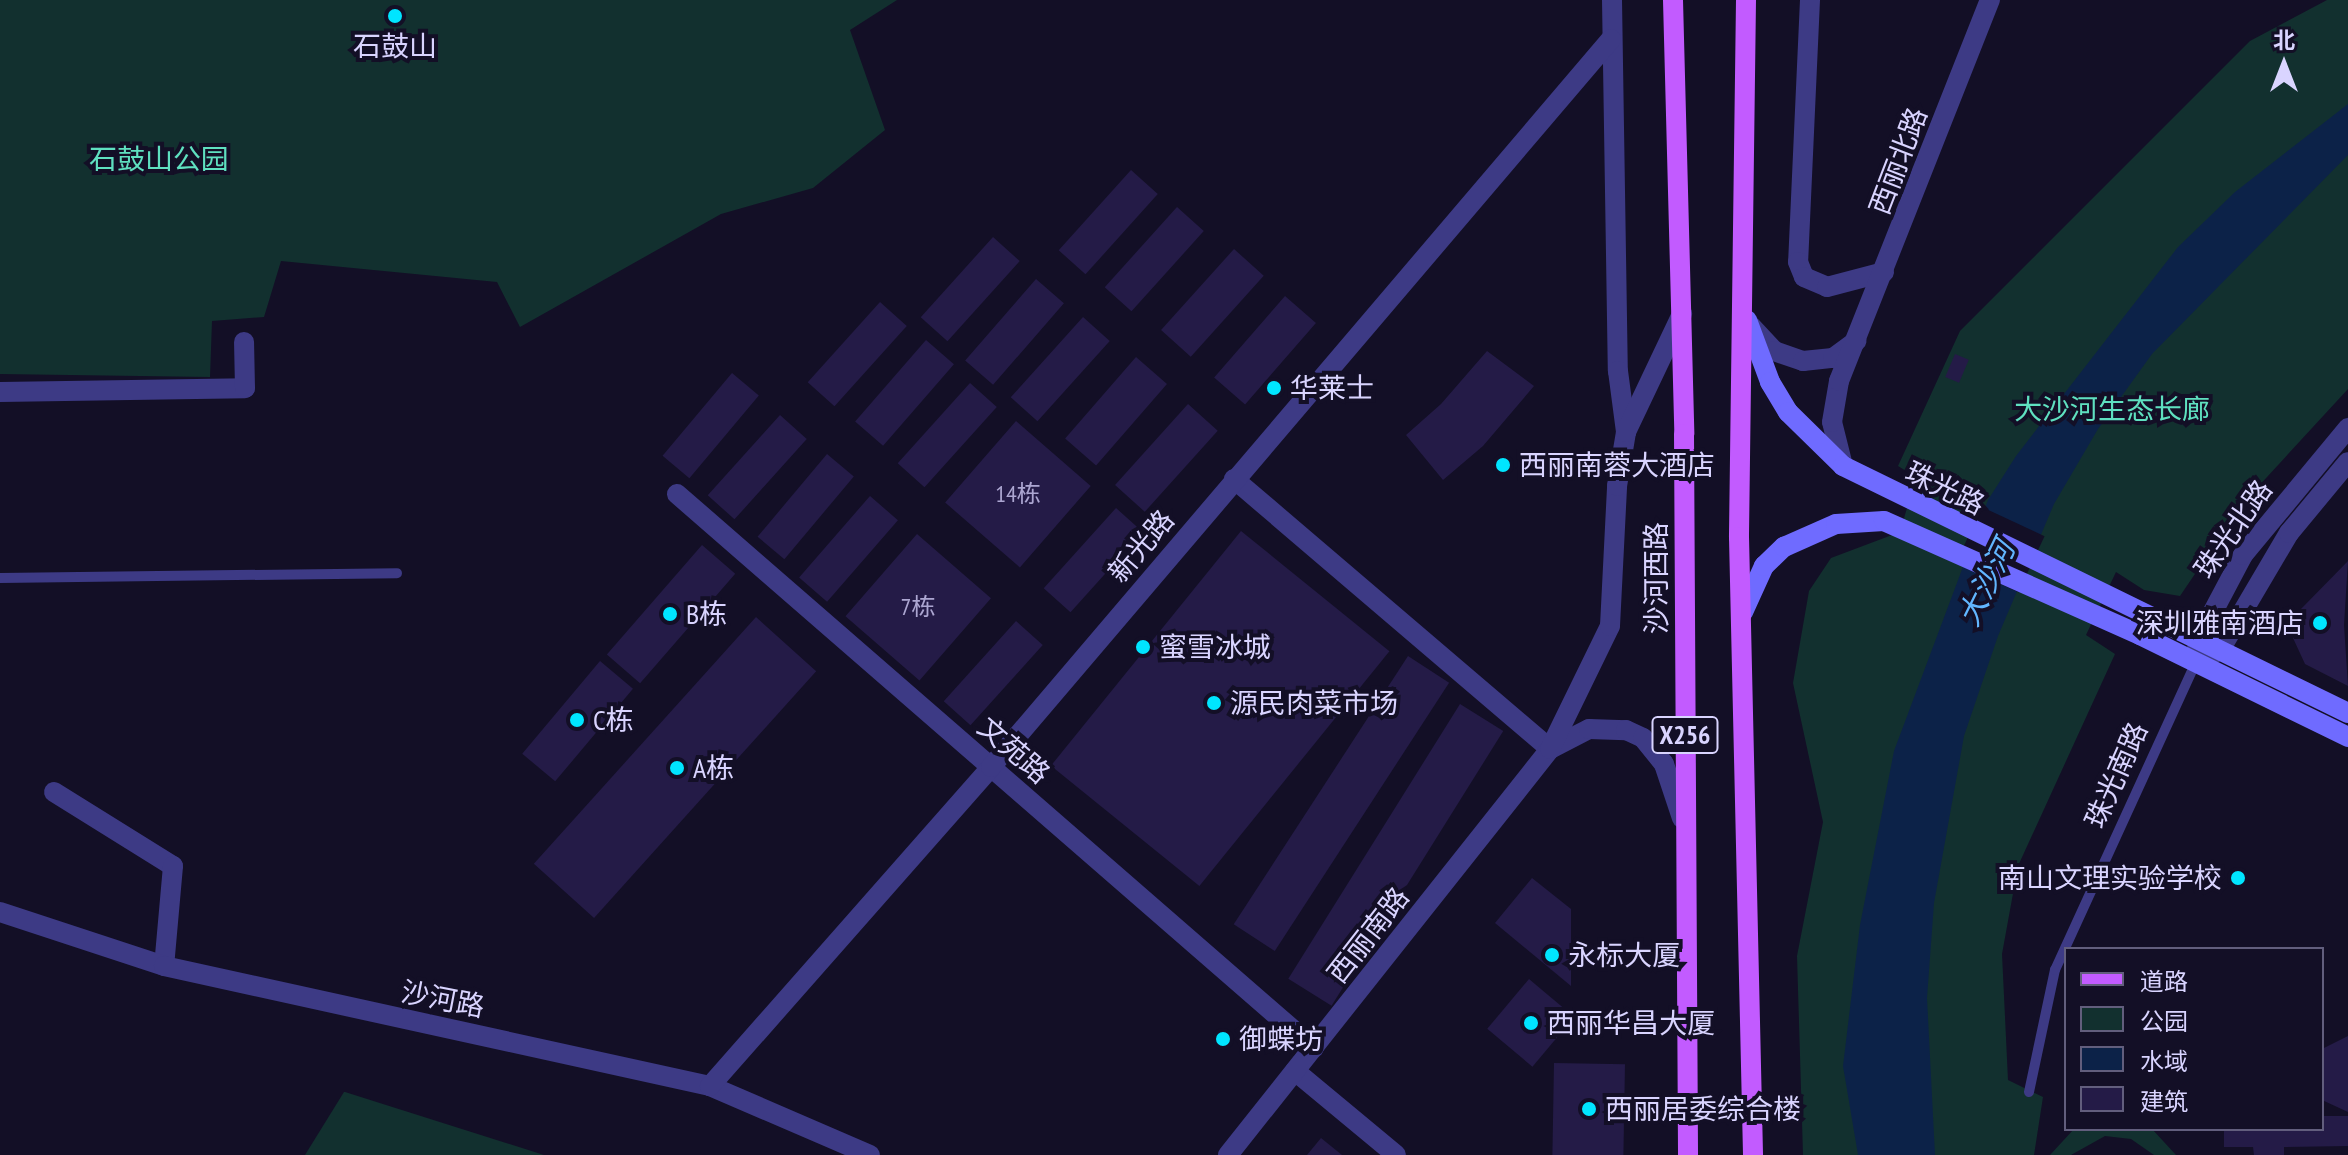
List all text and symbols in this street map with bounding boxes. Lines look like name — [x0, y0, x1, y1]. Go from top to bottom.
marker: 石鼓山 — [386, 7, 404, 25]
north arrow — [2244, 24, 2324, 104]
text: 北 — [2273, 26, 2295, 54]
place label: 石鼓山 — [353, 29, 437, 63]
street label: 西丽北路 — [1862, 103, 1934, 219]
park label: 石鼓山公园 — [89, 142, 229, 176]
place label: 华莱士 — [1290, 371, 1374, 405]
marker: 华莱士 — [1265, 379, 1283, 397]
park label: 大沙河生态长廊 — [2014, 392, 2210, 426]
place label: 西丽南蓉大酒店 — [1519, 448, 1715, 482]
street label: 珠光路 — [1900, 454, 1990, 522]
marker: 西丽南蓉大酒店 — [1494, 456, 1512, 474]
street label: 珠光北路 — [2187, 473, 2279, 585]
house number: 14栋 — [995, 480, 1041, 508]
street label: 新光路 — [1101, 503, 1181, 589]
street label: 沙河西路 — [1639, 522, 1673, 634]
water label: 大沙河 — [1950, 535, 2022, 631]
house number: 7栋 — [901, 593, 935, 621]
place label: B栋 — [686, 597, 727, 631]
marker: B栋 — [661, 605, 679, 623]
place label: 深圳雅南酒店 — [2136, 606, 2304, 640]
marker: 深圳雅南酒店 — [2311, 614, 2329, 632]
place label: 蜜雪冰城 — [1159, 630, 1271, 664]
marker: 蜜雪冰城 — [1134, 638, 1152, 656]
place label: 源民肉菜市场 — [1230, 686, 1398, 720]
marker: 源民肉菜市场 — [1205, 694, 1223, 712]
place label: C栋 — [593, 703, 634, 737]
street label: 文苑路 — [971, 710, 1057, 790]
marker: C栋 — [568, 711, 586, 729]
road number: X256 — [1651, 713, 1719, 757]
street label: 珠光南路 — [2078, 717, 2154, 833]
place label: A栋 — [693, 751, 734, 785]
marker: A栋 — [668, 759, 686, 777]
place label: 南山文理实验学校 — [1998, 861, 2222, 895]
marker: 南山文理实验学校 — [2229, 869, 2247, 887]
street label: 西丽南路 — [1320, 881, 1416, 989]
place label: 永标大厦 — [1568, 938, 1680, 972]
marker: 永标大厦 — [1543, 946, 1561, 964]
legend — [2064, 947, 2324, 1131]
text: 道路 — [2140, 966, 2188, 997]
street label: 沙河路 — [399, 974, 487, 1024]
place label: 西丽华昌大厦 — [1547, 1006, 1715, 1040]
text: 公园 — [2140, 1006, 2188, 1037]
marker: 西丽华昌大厦 — [1522, 1014, 1540, 1032]
place label: 御蝶坊 — [1239, 1022, 1323, 1056]
marker: 御蝶坊 — [1214, 1030, 1232, 1048]
text: 水域 — [2140, 1046, 2188, 1077]
text: 建筑 — [2140, 1086, 2188, 1117]
place label: 西丽居委综合楼 — [1605, 1092, 1801, 1126]
marker: 西丽居委综合楼 — [1580, 1100, 1598, 1118]

